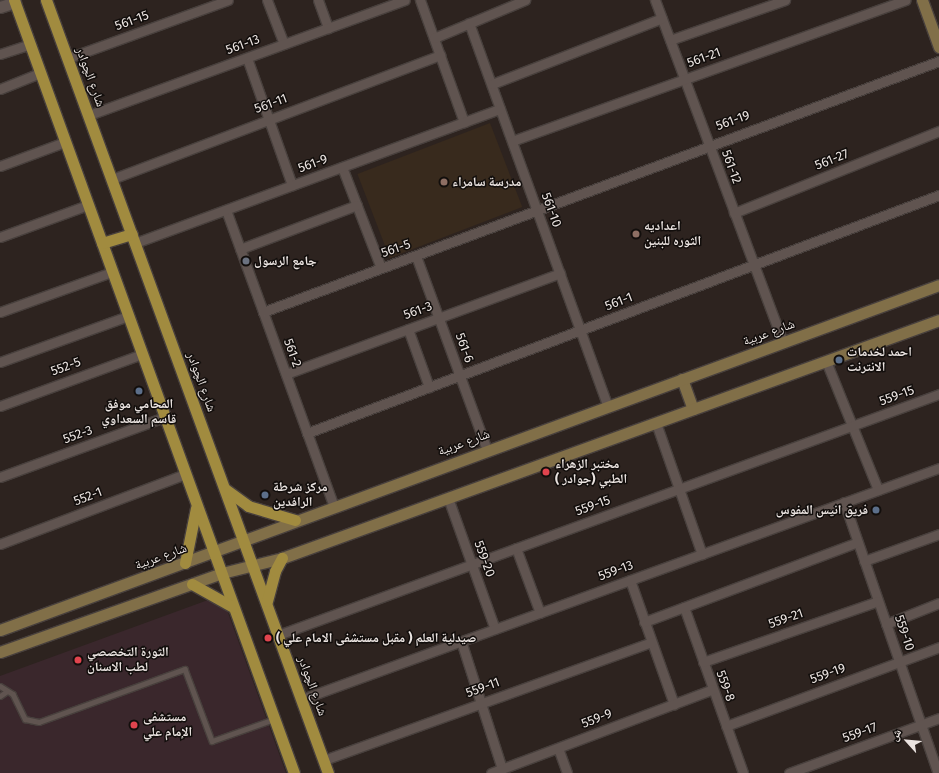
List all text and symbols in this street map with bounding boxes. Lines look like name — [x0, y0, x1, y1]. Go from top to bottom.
street label: 561-15 — [113, 8, 151, 34]
street label: 561-13 — [224, 32, 262, 58]
street label: شارع الچوادر — [72, 45, 108, 109]
street label: 561-21 — [685, 45, 723, 71]
street label: 561-11 — [252, 91, 290, 117]
street label: 561-19 — [714, 108, 752, 134]
street label: 561-27 — [813, 146, 851, 174]
street label: 561-12 — [718, 148, 744, 186]
street label: 561-9 — [296, 151, 330, 177]
place label: مدرسة سامراء — [452, 174, 521, 190]
marker: مدرسة سامراء — [439, 177, 449, 187]
street label: 561-10 — [538, 191, 564, 229]
place label: اعداديه الثوره للبنين — [644, 219, 701, 250]
marker: اعداديه الثوره للبنين — [631, 229, 641, 239]
street label: 561-5 — [379, 237, 413, 261]
place label: جامع الرسول — [254, 253, 317, 269]
marker: جامع الرسول — [241, 256, 251, 266]
street label: 561-1 — [603, 290, 635, 314]
street label: 561-3 — [402, 299, 434, 323]
street label: شارع عربية — [741, 316, 797, 350]
street label: 561-6 — [451, 331, 477, 365]
street label: 561-2 — [280, 337, 304, 369]
place label: احمد لخدمات الانترنت — [847, 345, 912, 376]
street label: شارع الچوادر — [183, 350, 219, 414]
street label: 552-5 — [49, 354, 83, 380]
marker: احمد لخدمات الانترنت — [834, 355, 844, 365]
street label: 559-15 — [877, 383, 917, 409]
marker: المحامي موفق قاسم السعداوي — [134, 386, 144, 396]
place label: المحامي موفق قاسم السعداوي — [102, 397, 176, 428]
street label: 552-3 — [61, 423, 95, 447]
street label: شارع عربية — [436, 426, 492, 460]
place label: مختبر الزهراء الطبي (جوادر ) — [555, 457, 627, 488]
marker: مختبر الزهراء الطبي (جوادر ) — [540, 466, 552, 478]
place label: مركز شرطة الرافدين — [273, 480, 328, 511]
street label: 552-1 — [72, 484, 104, 510]
marker: مركز شرطة الرافدين — [260, 490, 270, 500]
street label: 559-15 — [573, 493, 613, 519]
place label: فريق انيس المفوس — [776, 502, 868, 518]
marker: فريق انيس المفوس — [871, 505, 881, 515]
street label: 559-20 — [470, 539, 498, 579]
street label: شارع عربية — [133, 540, 189, 574]
street label: 559-13 — [596, 558, 636, 584]
street label: 559-21 — [767, 606, 805, 632]
street label: 559-10 — [891, 613, 917, 653]
place label: صيدلية العلم ( مقبل مستشفى الامام علي ) — [276, 630, 476, 646]
marker: صيدلية العلم ( مقبل مستشفى الامام علي ) — [263, 633, 273, 643]
place label: الثورة التخصصي لطب الاسنان — [87, 645, 169, 676]
marker: الثورة التخصصي لطب الاسنان — [72, 654, 84, 666]
street label: شارع الچوادر — [294, 654, 330, 718]
street label: 559-19 — [808, 660, 848, 688]
street label: 559-8 — [712, 668, 738, 704]
street label: 559-11 — [464, 675, 502, 701]
street label: 559-9 — [579, 706, 615, 732]
place label: مستشفى الإمام علي — [143, 710, 192, 741]
marker: مستشفى الإمام علي — [128, 719, 140, 731]
street label: 559-17 — [841, 720, 879, 746]
north arrow — [887, 721, 927, 761]
text: ش — [887, 727, 904, 743]

